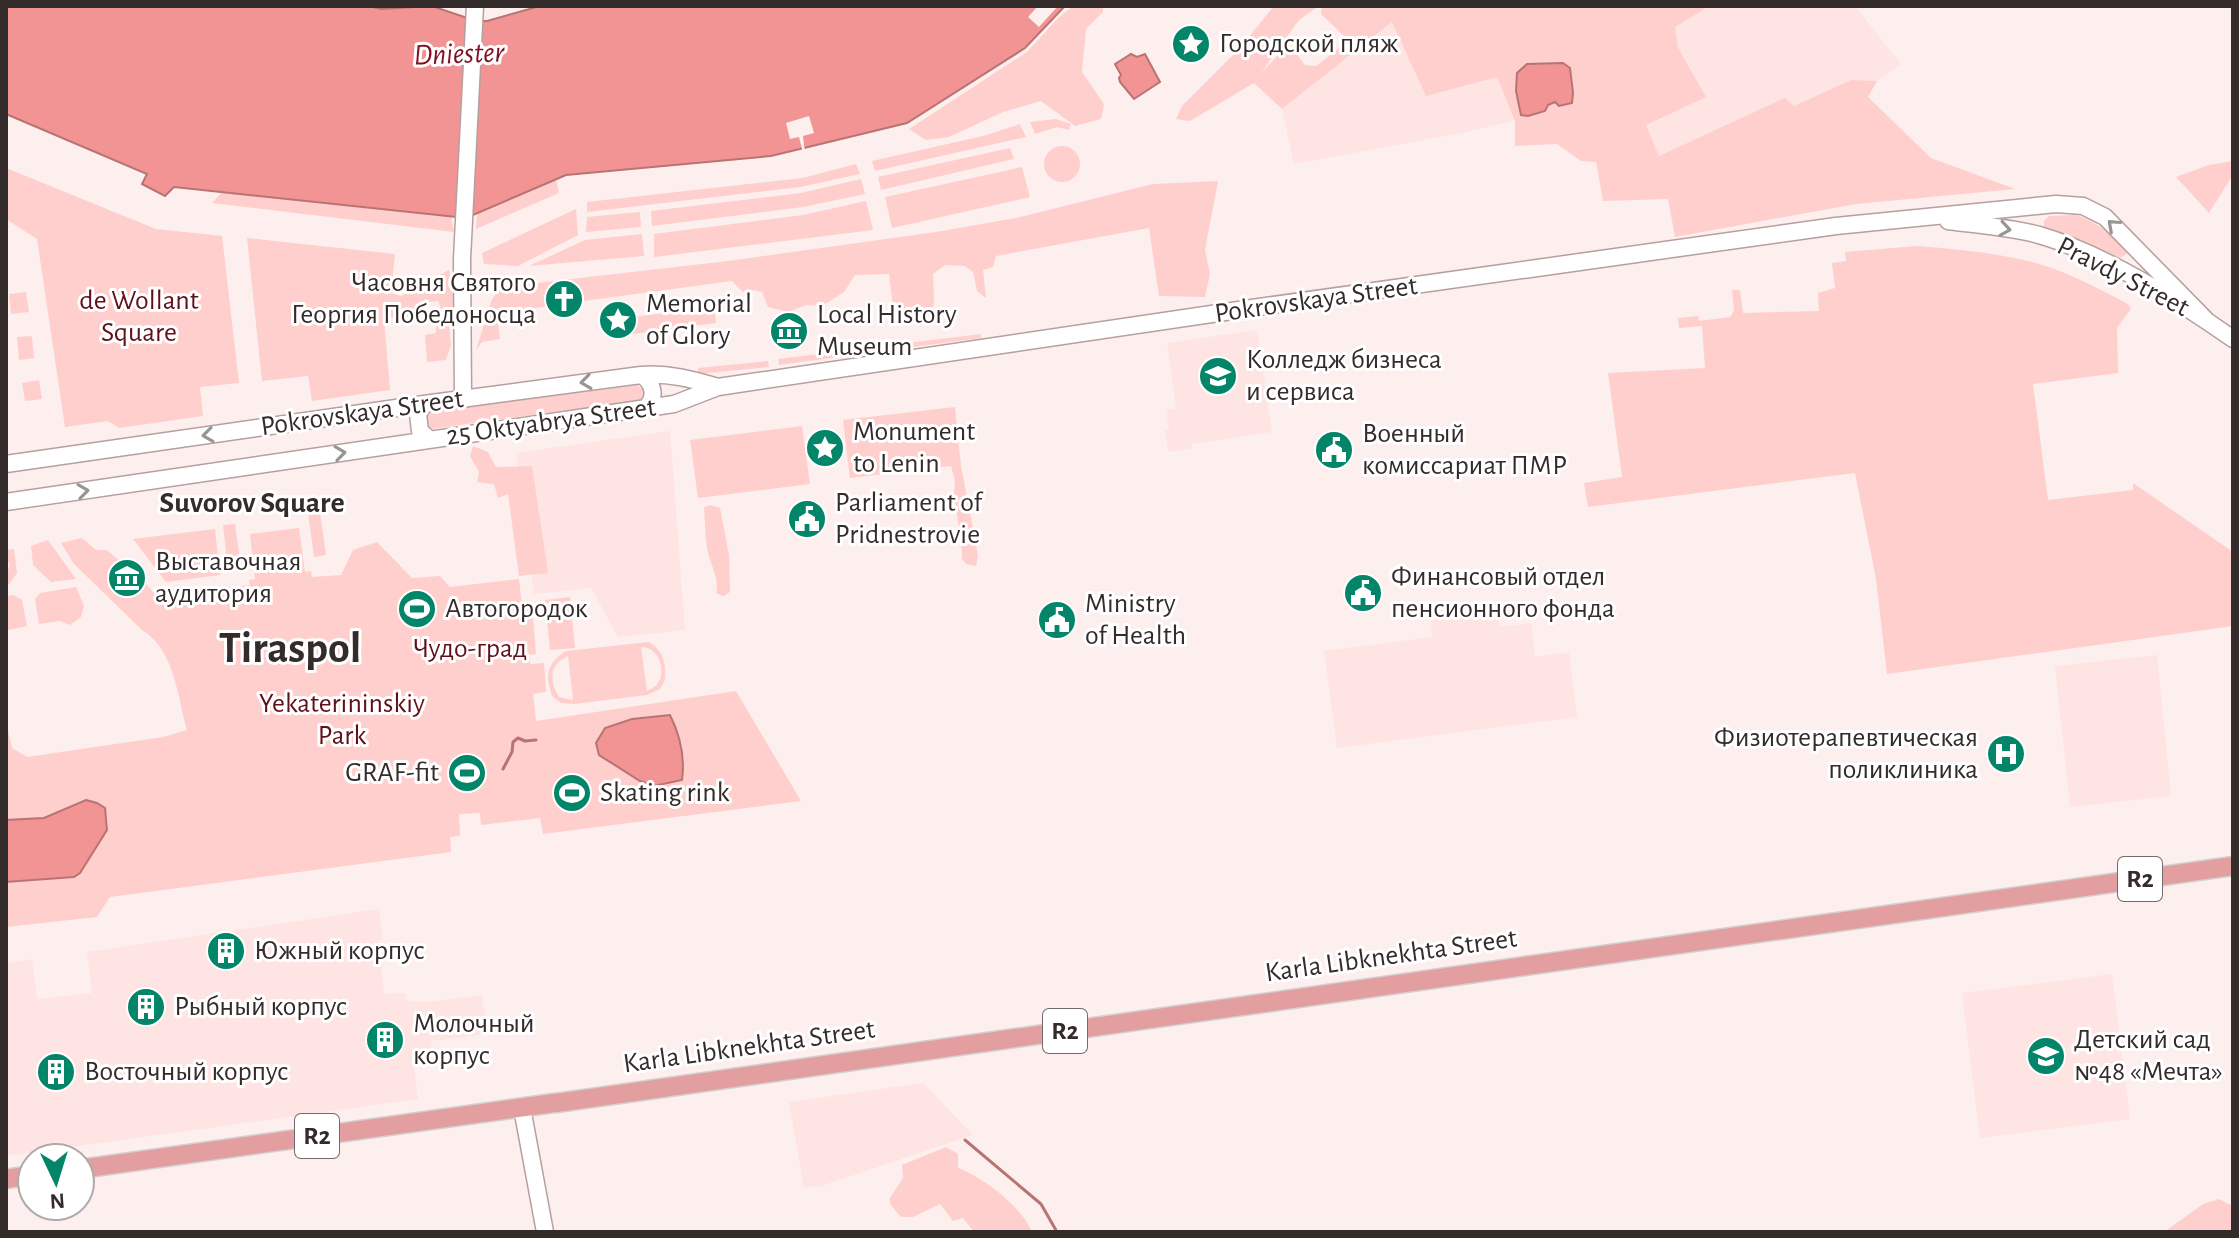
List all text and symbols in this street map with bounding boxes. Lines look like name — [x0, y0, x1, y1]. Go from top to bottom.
place icon: Городской пляж — [1170, 23, 1212, 65]
place label: Городской пляж — [1219, 30, 1398, 58]
water label: Dniester — [413, 37, 506, 71]
one-way arrow — [1998, 220, 2012, 237]
one-way arrow — [2108, 220, 2123, 235]
street label: Pravdy Street — [2053, 232, 2194, 322]
place label: Часовня Святого Георгия Победоносца — [291, 269, 536, 329]
street label: Pokrovskaya Street — [1213, 272, 1419, 328]
church icon: Часовня Святого Георгия Победоносца — [543, 278, 585, 320]
park label: de Wollant Square — [79, 287, 199, 347]
place label: Memorial of Glory — [646, 290, 752, 350]
place icon: Memorial of Glory — [597, 299, 639, 341]
place label: Local History Museum — [817, 301, 957, 361]
museum icon: Local History Museum — [768, 310, 810, 352]
place label: Колледж бизнеса и сервиса — [1246, 346, 1442, 406]
school or university icon: Колледж бизнеса и сервиса — [1197, 355, 1239, 397]
one-way arrow — [579, 373, 593, 390]
street label: Pokrovskaya Street — [259, 385, 465, 441]
street label: 25 Oktyabrya Street — [444, 393, 658, 451]
place label: Monument to Lenin — [853, 418, 975, 478]
place label: Военный комиссариат ПМР — [1362, 420, 1567, 480]
one-way arrow — [201, 426, 215, 443]
place icon: Monument to Lenin — [804, 427, 846, 469]
public building icon: Военный комиссариат ПМР — [1313, 429, 1355, 471]
one-way arrow — [334, 445, 347, 462]
one-way arrow — [76, 483, 90, 500]
district label: Suvorov Square — [159, 488, 345, 518]
place label: Parliament of Pridnestrovie — [835, 489, 983, 549]
public building icon: Parliament of Pridnestrovie — [786, 498, 828, 540]
place label: Выставочная аудитория — [155, 548, 301, 608]
museum icon: Выставочная аудитория — [106, 557, 148, 599]
place label: Финансовый отдел пенсионного фонда — [1391, 563, 1615, 623]
public building icon: Финансовый отдел пенсионного фонда — [1342, 572, 1384, 614]
sports icon: Автогородок — [396, 588, 438, 630]
place label: Ministry of Health — [1085, 590, 1186, 650]
place label: Автогородок — [445, 595, 588, 623]
public building icon: Ministry of Health — [1036, 599, 1078, 641]
district label: Tiraspol — [219, 627, 361, 671]
park label: Чудо-град — [413, 635, 527, 663]
park label: Yekaterininskiy Park — [259, 690, 425, 750]
place label: Физиотерапевтическая поликлиника — [1714, 724, 1978, 784]
hospital icon: Физиотерапевтическая поликлиника — [1985, 733, 2027, 775]
sports icon: GRAF-fit — [446, 752, 488, 794]
place label: GRAF-fit — [345, 759, 439, 787]
sports icon: Skating rink — [551, 772, 593, 814]
place label: Skating rink — [600, 779, 730, 807]
road number: R2 — [2118, 857, 2162, 901]
street label: Karla Libknekhta Street — [1263, 924, 1519, 988]
building icon: Южный корпус — [205, 930, 247, 972]
place label: Южный корпус — [254, 937, 425, 965]
building icon: Рыбный корпус — [125, 986, 167, 1028]
place label: Рыбный корпус — [174, 993, 347, 1021]
road number: R2 — [1043, 1009, 1087, 1053]
place label: Молочный корпус — [413, 1010, 535, 1070]
street label: Karla Libknekhta Street — [621, 1015, 877, 1079]
building icon: Молочный корпус — [364, 1019, 406, 1061]
place label: Детский сад №48 «Мечта» — [2074, 1026, 2223, 1086]
school or university icon: Детский сад №48 «Мечта» — [2025, 1035, 2067, 1077]
building icon: Восточный корпус — [35, 1051, 77, 1093]
place label: Восточный корпус — [84, 1058, 289, 1086]
road number: R2 — [295, 1114, 339, 1158]
north arrow — [16, 1142, 96, 1222]
text: N — [49, 1189, 66, 1212]

